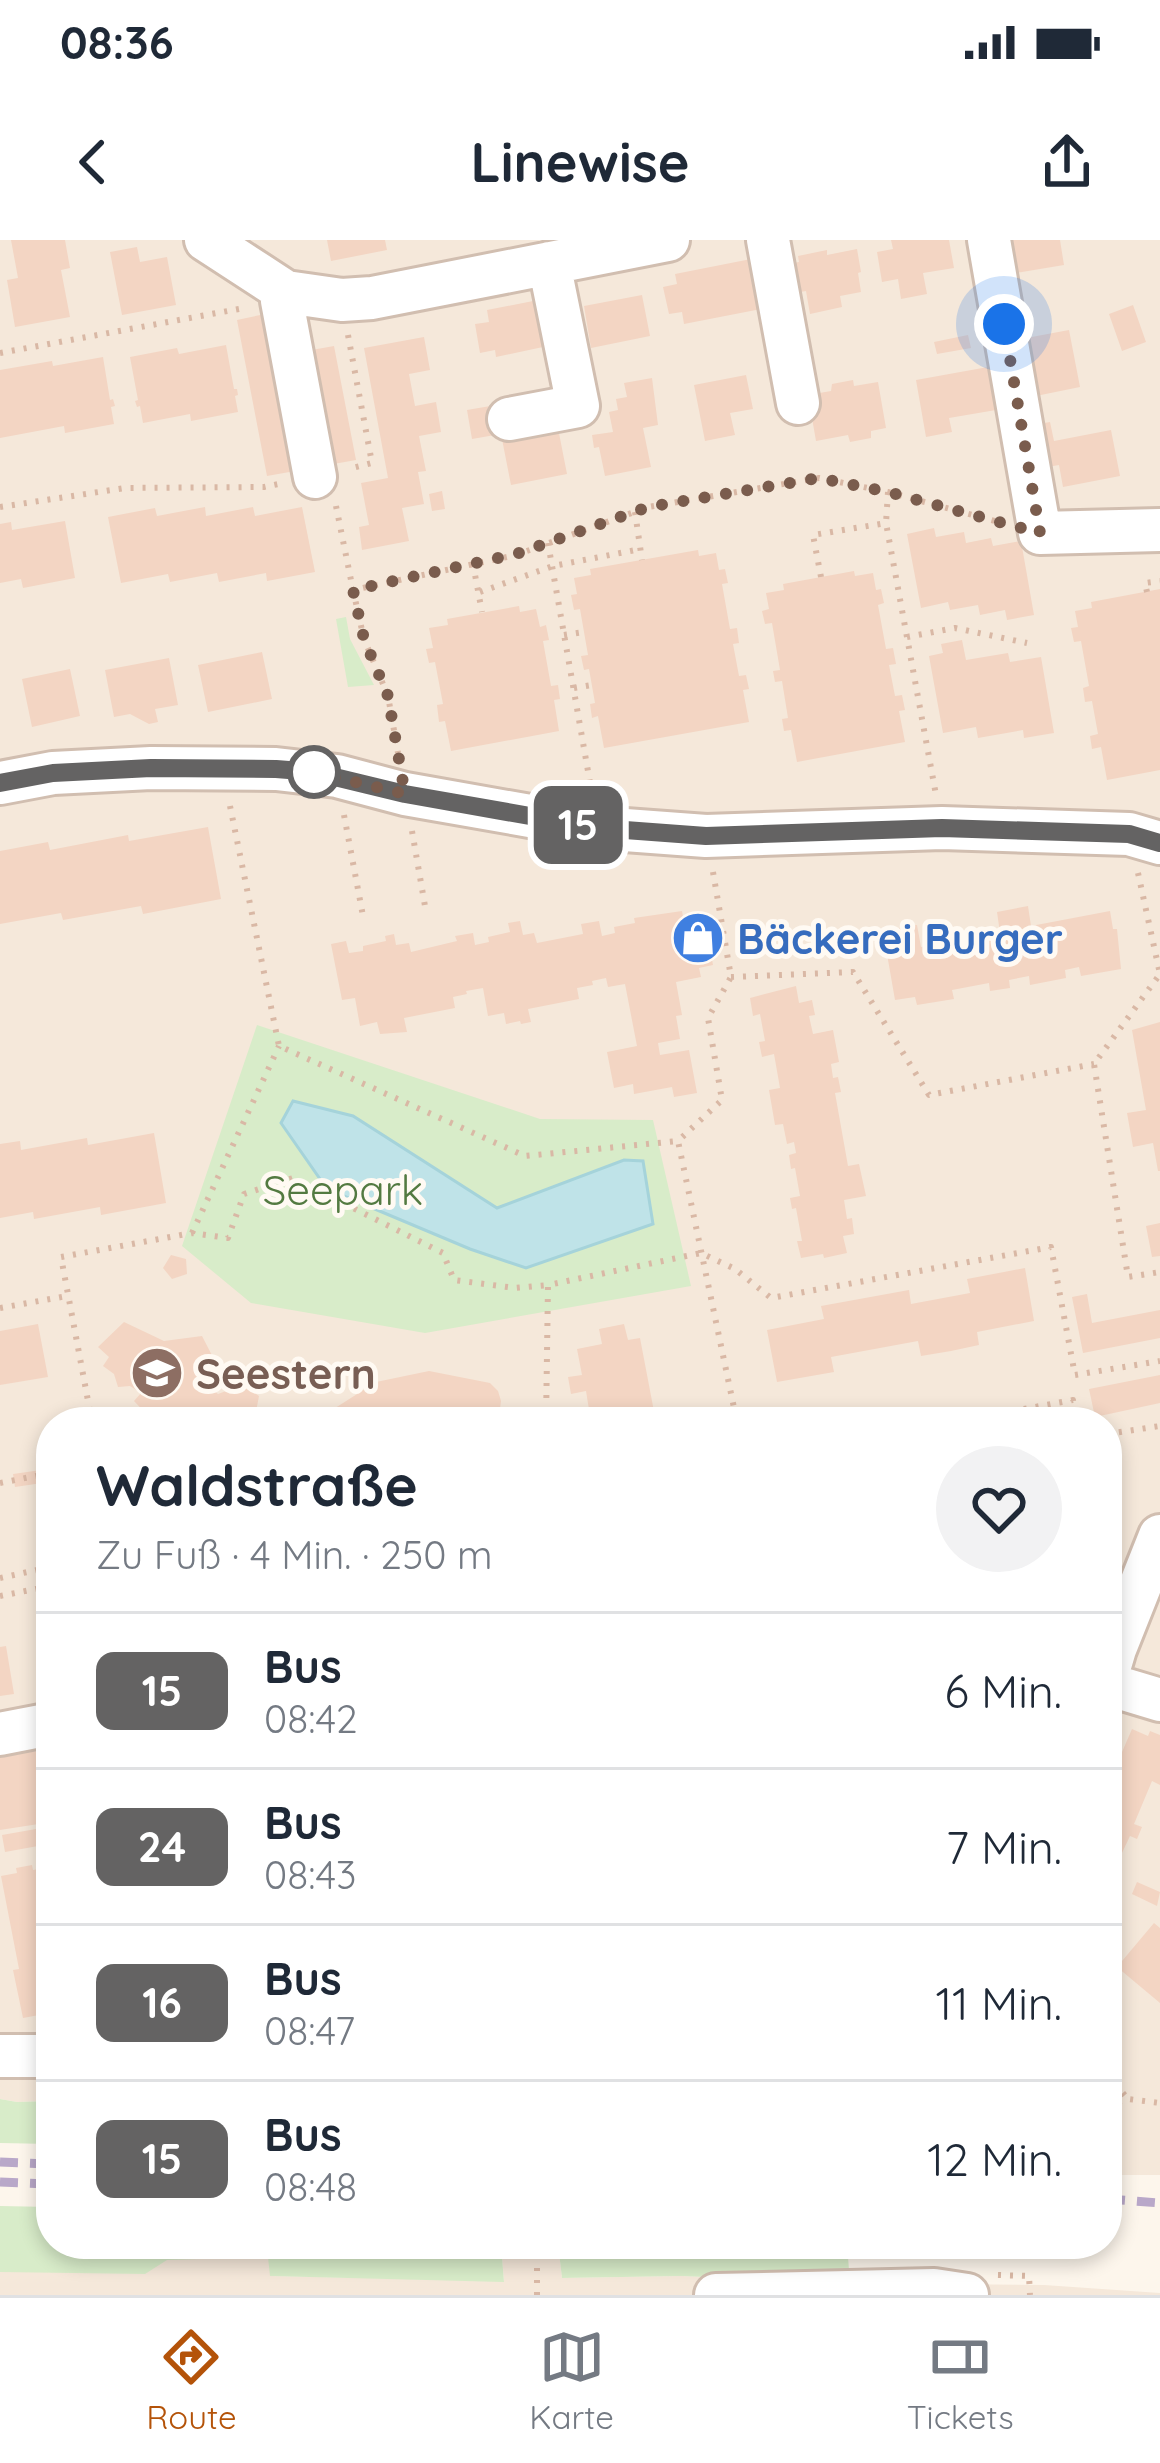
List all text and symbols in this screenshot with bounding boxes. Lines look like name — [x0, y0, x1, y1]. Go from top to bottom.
text: 08:36 — [60, 14, 174, 70]
text: Linewise — [470, 128, 690, 196]
icon: back — [60, 129, 126, 195]
icon: share — [1034, 129, 1100, 195]
your location — [974, 294, 1034, 354]
unlabelled marker — [289, 747, 339, 797]
line badge: 15 — [524, 786, 632, 864]
text: 15 — [558, 798, 598, 851]
shop icon: Bäckerei Burger — [670, 910, 726, 966]
place label: Bäckerei Burger — [737, 912, 1063, 965]
park label: Seepark — [263, 1163, 423, 1216]
school or university icon: Seestern — [129, 1345, 185, 1401]
place label: Seestern — [196, 1347, 376, 1400]
button: heart — [936, 1446, 1062, 1572]
text: Waldstraße — [96, 1449, 418, 1520]
text: Zu Fuß · 4 Min. · 250 m — [96, 1530, 493, 1579]
text: Bus — [264, 1638, 342, 1694]
text: 6 Min. — [945, 1663, 1062, 1719]
text: 15 — [142, 1664, 182, 1717]
text: 08:42 — [264, 1694, 358, 1743]
text: Bus — [264, 1794, 342, 1850]
text: 7 Min. — [946, 1819, 1062, 1875]
text: 24 — [138, 1820, 186, 1873]
text: 08:43 — [264, 1850, 357, 1899]
text: Bus — [264, 1950, 342, 2006]
text: 11 Min. — [935, 1975, 1062, 2031]
text: 16 — [142, 1976, 182, 2029]
text: 08:47 — [264, 2006, 355, 2055]
text: Bus — [264, 2106, 342, 2162]
text: 12 Min. — [927, 2131, 1062, 2187]
text: 15 — [142, 2132, 182, 2185]
text: 08:48 — [264, 2162, 357, 2211]
tab: Route — [146, 2324, 237, 2437]
tab: Karte — [529, 2324, 614, 2437]
tab: Tickets — [907, 2324, 1014, 2437]

